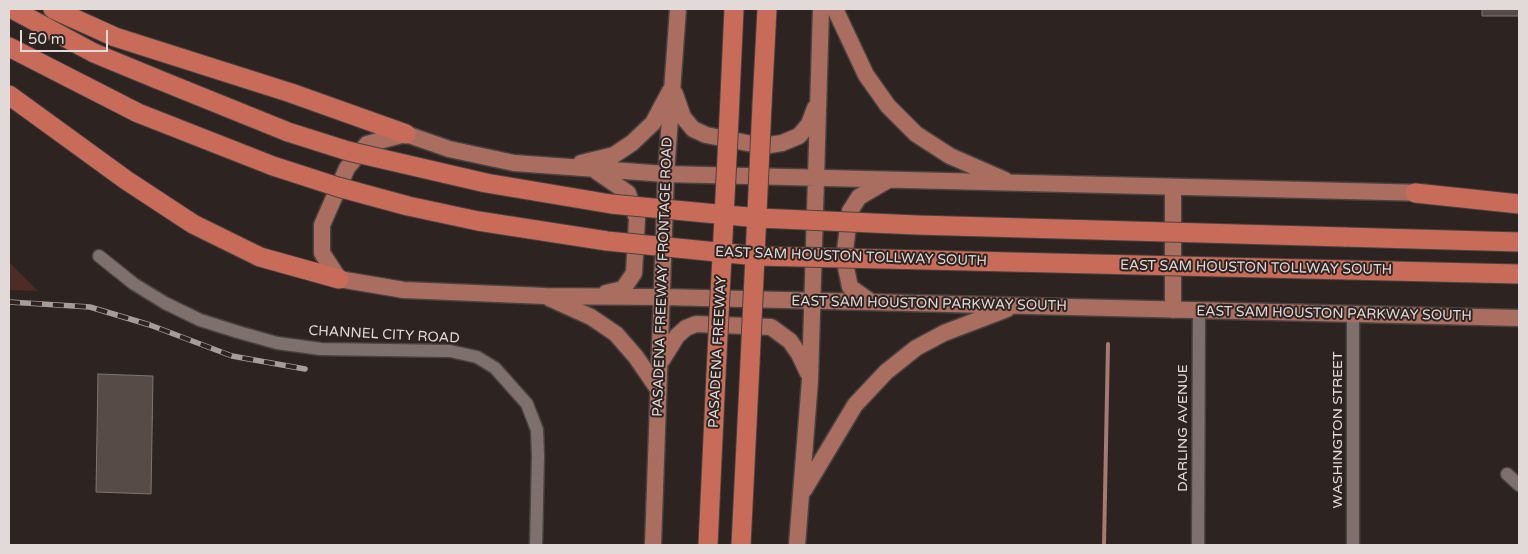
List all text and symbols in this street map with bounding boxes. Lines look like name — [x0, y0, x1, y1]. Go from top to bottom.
scale bar — [22, 20, 110, 52]
text: 50 m — [28, 30, 65, 48]
street label: PASADENA FREEWAY FRONTAGE ROAD — [650, 137, 676, 417]
street label: EAST SAM HOUSTON TOLLWAY SOUTH — [715, 244, 987, 270]
street label: EAST SAM HOUSTON TOLLWAY SOUTH — [1120, 257, 1392, 279]
street label: PASADENA FREEWAY — [706, 276, 730, 428]
street label: EAST SAM HOUSTON PARKWAY SOUTH — [791, 293, 1067, 315]
street label: EAST SAM HOUSTON PARKWAY SOUTH — [1196, 303, 1472, 325]
street label: CHANNEL CITY ROAD — [308, 323, 460, 347]
street label: WASHINGTON STREET — [1330, 351, 1346, 509]
street label: DARLING AVENUE — [1175, 364, 1191, 492]

